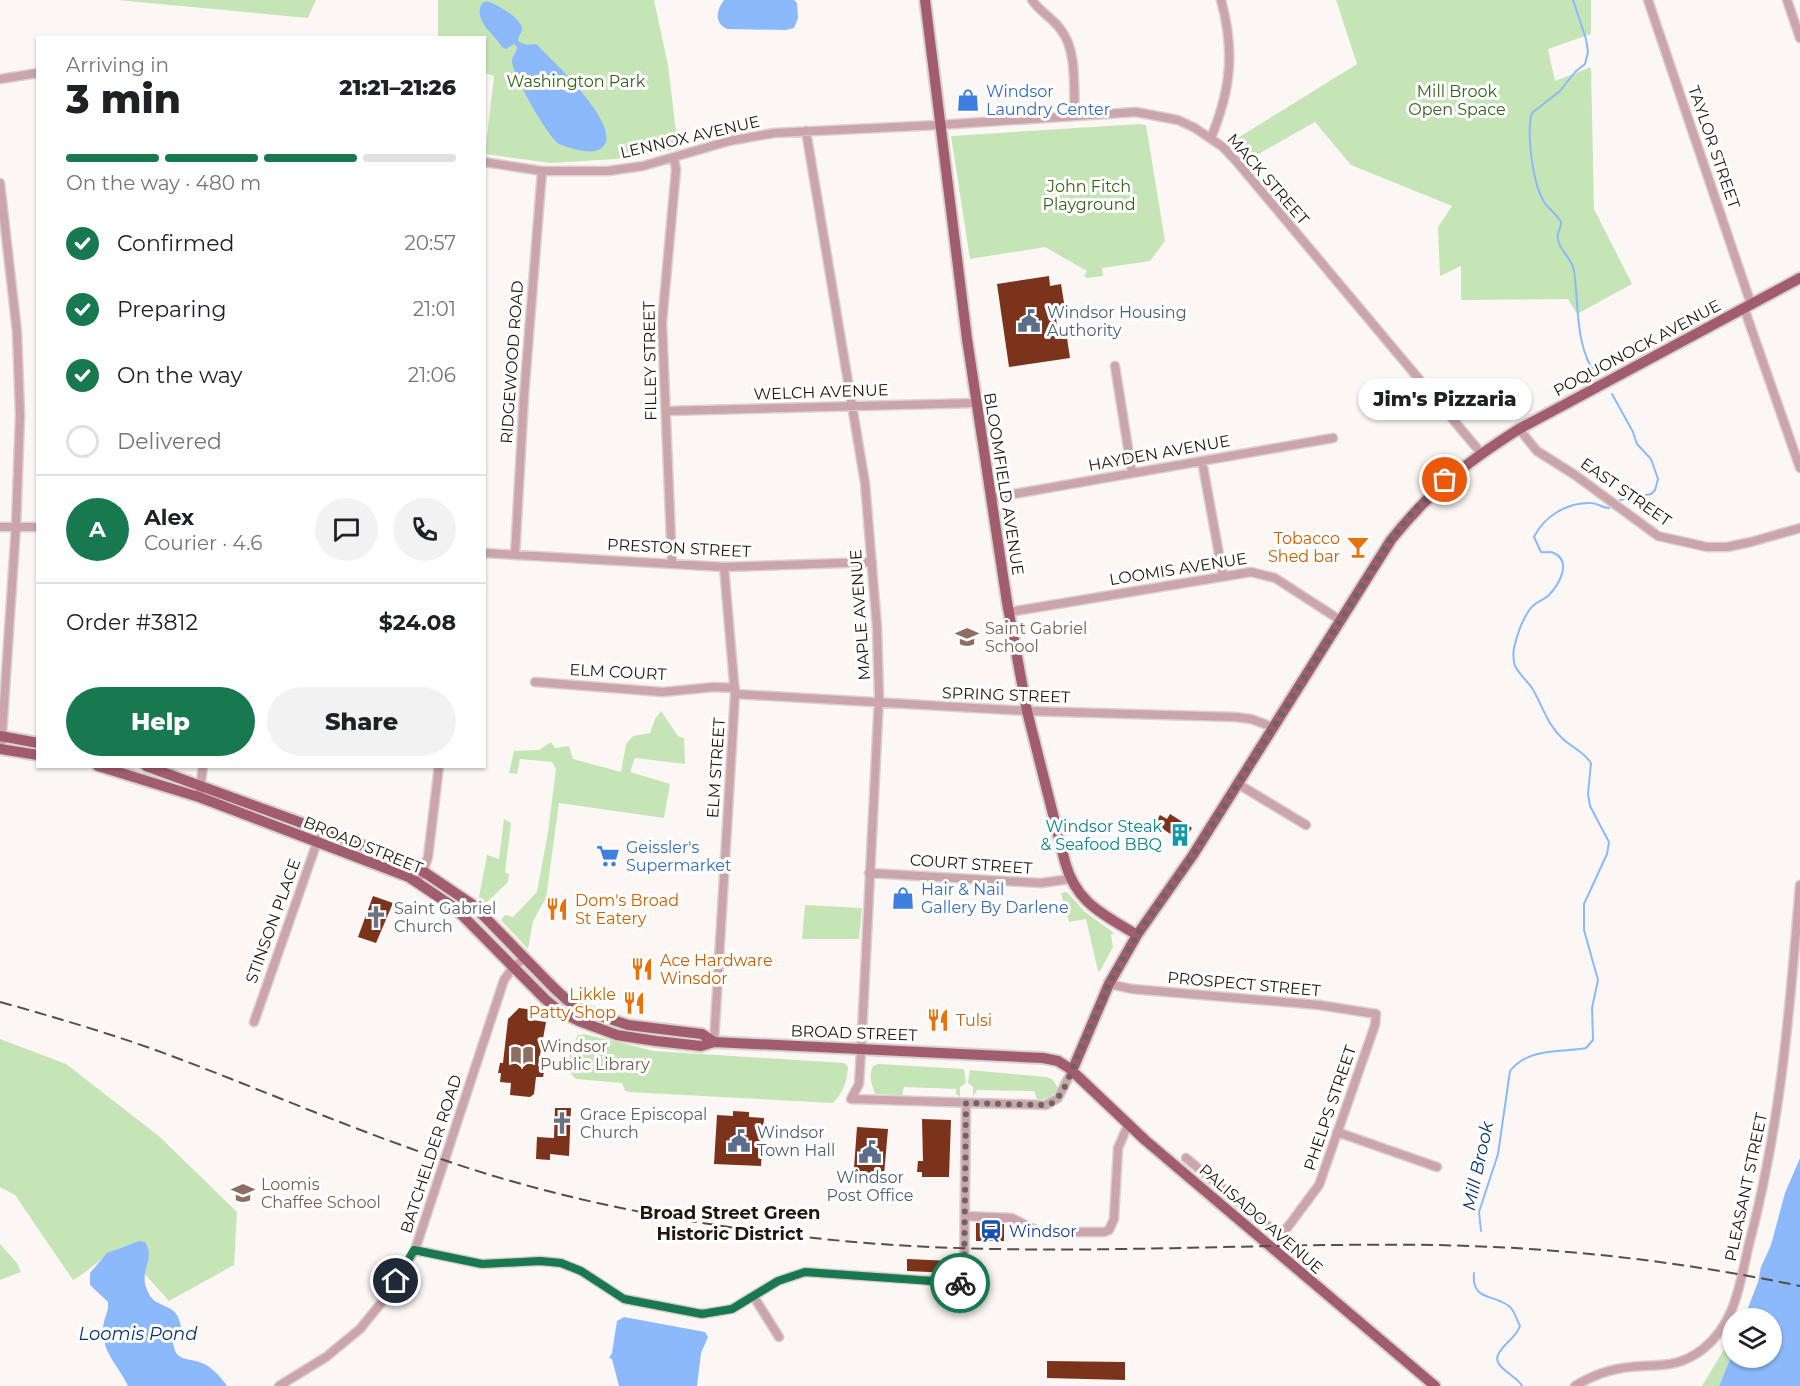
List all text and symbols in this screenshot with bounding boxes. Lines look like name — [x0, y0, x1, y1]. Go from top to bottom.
text: Arriving in — [66, 53, 169, 77]
park label: Washington Park — [507, 72, 646, 91]
text: 21:21–21:26 — [339, 74, 456, 101]
text: 3 min — [66, 75, 181, 123]
place label: Windsor Laundry Center — [986, 82, 1110, 119]
park label: Mill Brook Open Space — [1408, 82, 1506, 119]
street label: TAYLOR STREET — [1684, 83, 1744, 212]
shop icon: Windsor Laundry Center — [955, 87, 981, 113]
street label: LENNOX AVENUE — [618, 112, 762, 162]
street label: MACK STREET — [1223, 130, 1313, 229]
text: On the way · 480 m — [66, 171, 261, 195]
park label: John Fitch Playground — [1043, 177, 1135, 214]
icon: check — [66, 227, 99, 260]
text: Confirmed — [117, 230, 234, 257]
text: 20:57 — [404, 231, 456, 255]
street label: RIDGEWOOD ROAD — [497, 280, 527, 444]
icon: check — [66, 293, 99, 326]
text: Preparing — [117, 296, 226, 323]
street label: POQUONOCK AVENUE — [1550, 296, 1724, 400]
text: 21:01 — [413, 297, 456, 321]
street label: FILLEY STREET — [639, 300, 661, 421]
place label: Windsor Housing Authority — [1047, 303, 1187, 340]
public building icon: Windsor Housing Authority — [1016, 308, 1042, 334]
icon: check — [66, 359, 99, 392]
text: On the way — [117, 362, 242, 389]
text: 21:06 — [408, 363, 456, 387]
callout: Jim's Pizzaria — [1358, 378, 1532, 420]
street label: WELCH AVENUE — [753, 380, 889, 404]
text: Jim's Pizzaria — [1373, 387, 1517, 411]
street label: BLOOMFIELD AVENUE — [980, 391, 1028, 577]
text: Delivered — [117, 428, 222, 455]
street label: HAYDEN AVENUE — [1087, 431, 1231, 475]
pin — [1419, 454, 1470, 505]
street label: EAST STREET — [1577, 454, 1676, 531]
icon: bag — [1428, 463, 1461, 496]
button: chat — [315, 498, 378, 561]
button: phone — [393, 498, 456, 561]
text: Alex — [144, 504, 194, 531]
text: A — [89, 516, 106, 543]
place label: Tobacco Shed bar — [1268, 529, 1340, 566]
text: Courier · 4.6 — [144, 531, 262, 555]
bar icon: Tobacco Shed bar — [1345, 534, 1371, 560]
street label: PRESTON STREET — [607, 535, 752, 561]
street label: MAPLE AVENUE — [846, 549, 874, 681]
street label: LOOMIS AVENUE — [1108, 549, 1248, 589]
text: Order #3812 — [66, 609, 198, 636]
text: $24.08 — [379, 609, 456, 636]
place label: Saint Gabriel School — [985, 619, 1087, 656]
school or university icon: Saint Gabriel School — [954, 624, 980, 650]
street label: ELM COURT — [569, 660, 668, 684]
street label: SPRING STREET — [942, 683, 1071, 707]
button: Help — [66, 687, 255, 756]
button: Share — [267, 687, 456, 756]
street label: ELM STREET — [703, 716, 729, 819]
street label: BROAD STREET — [301, 812, 426, 878]
place label: Windsor Steak & Seafood BBQ — [1040, 817, 1163, 854]
building icon: Windsor Steak & Seafood BBQ — [1167, 822, 1193, 848]
place label: Geissler's Supermarket — [626, 838, 732, 875]
supermarket icon: Geissler's Supermarket — [595, 843, 621, 869]
street label: COURT STREET — [909, 850, 1034, 878]
street label: STINSON PLACE — [242, 856, 304, 986]
place label: Hair & Nail Gallery By Darlene — [921, 880, 1069, 917]
shop icon: Hair & Nail Gallery By Darlene — [890, 885, 916, 911]
place label: Dom's Broad St Eatery — [575, 891, 679, 928]
restaurant icon: Dom's Broad St Eatery — [544, 896, 570, 922]
place label: Saint Gabriel Church — [394, 899, 496, 936]
church icon: Saint Gabriel Church — [363, 904, 389, 930]
place label: Ace Hardware Winsdor — [660, 951, 773, 988]
restaurant icon: Ace Hardware Winsdor — [629, 956, 655, 982]
street label: PROSPECT STREET — [1167, 968, 1322, 1000]
place label: Likkle Patty Shop — [529, 985, 616, 1022]
restaurant icon: Likkle Patty Shop — [621, 990, 647, 1016]
restaurant icon: Tulsi — [925, 1007, 951, 1033]
place label: Tulsi — [956, 1011, 992, 1030]
street label: BROAD STREET — [790, 1021, 919, 1045]
place label: Windsor Public Library — [540, 1037, 650, 1074]
library icon: Windsor Public Library — [509, 1042, 535, 1068]
street label: PHELPS STREET — [1300, 1042, 1361, 1173]
street label: BATCHELDER ROAD — [396, 1072, 466, 1236]
place label: Grace Episcopal Church — [580, 1105, 707, 1142]
church icon: Grace Episcopal Church — [549, 1110, 575, 1136]
street label: PLEASANT STREET — [1721, 1110, 1771, 1263]
water label: Mill Brook — [1458, 1118, 1498, 1212]
place label: Windsor Town Hall — [757, 1123, 835, 1160]
public building icon: Windsor Town Hall — [726, 1128, 752, 1154]
public building icon: Windsor Post Office — [857, 1139, 883, 1165]
street label: PALISADO AVENUE — [1195, 1160, 1327, 1278]
place label: Windsor Post Office — [827, 1168, 913, 1205]
place label: Loomis Chaffee School — [261, 1175, 381, 1212]
school or university icon: Loomis Chaffee School — [230, 1180, 256, 1206]
district label: Broad Street Green Historic District — [640, 1202, 820, 1245]
station icon: Windsor — [978, 1218, 1004, 1244]
place label: Windsor — [1009, 1222, 1077, 1241]
courier — [930, 1253, 990, 1313]
pin — [370, 1255, 421, 1306]
icon: home — [379, 1264, 412, 1297]
icon: bike — [944, 1267, 977, 1300]
map controls — [1722, 1308, 1782, 1368]
button: layers — [1722, 1308, 1782, 1368]
water label: Loomis Pond — [79, 1323, 198, 1345]

